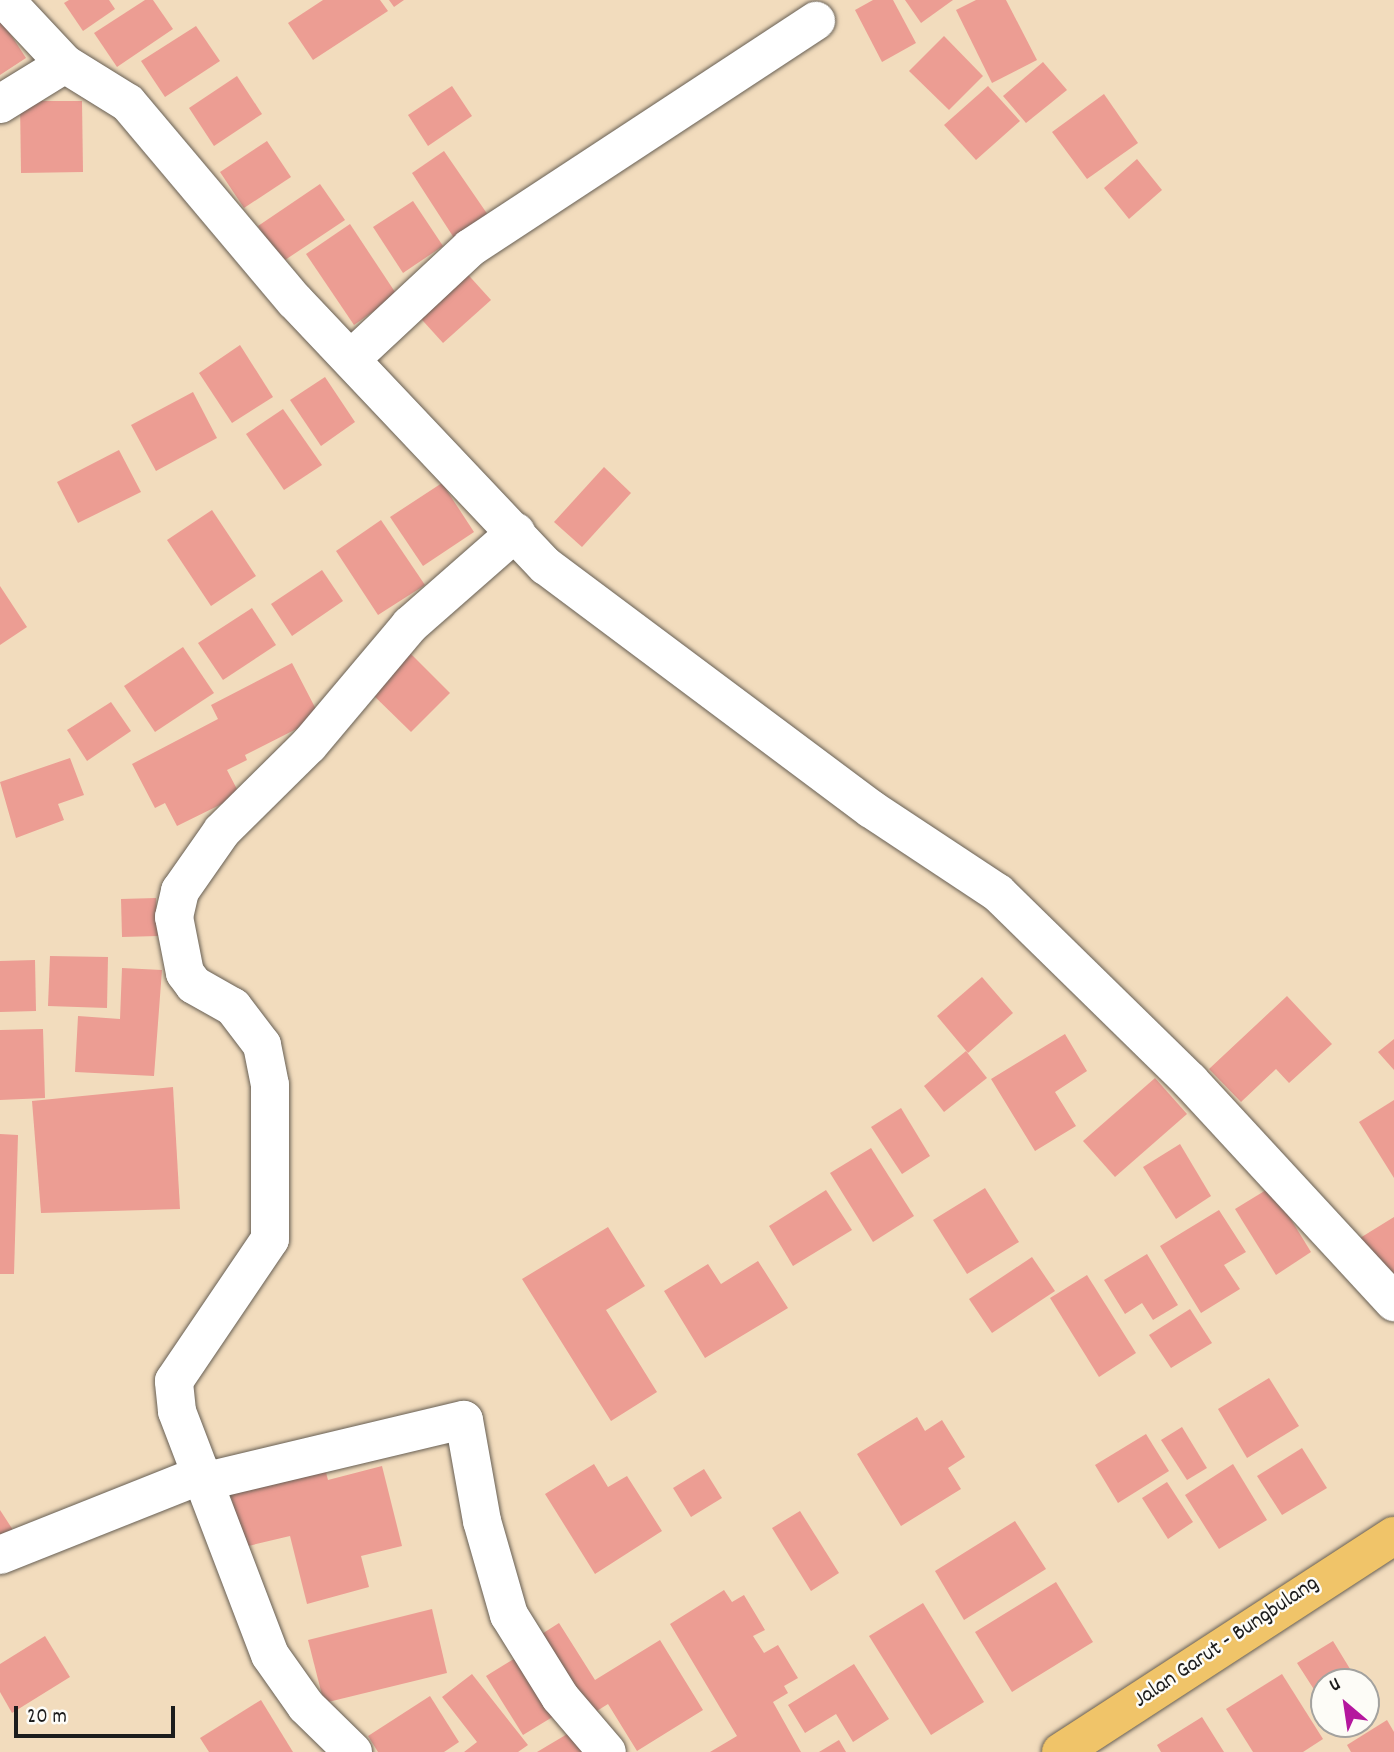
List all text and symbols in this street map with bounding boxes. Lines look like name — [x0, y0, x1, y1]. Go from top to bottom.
street label: Jalan Garut - Bungbulang — [1129, 1571, 1325, 1715]
north arrow — [1310, 1668, 1380, 1738]
text: U — [1325, 1672, 1346, 1700]
scale bar — [18, 1692, 178, 1736]
text: 20 m — [27, 1703, 67, 1733]

